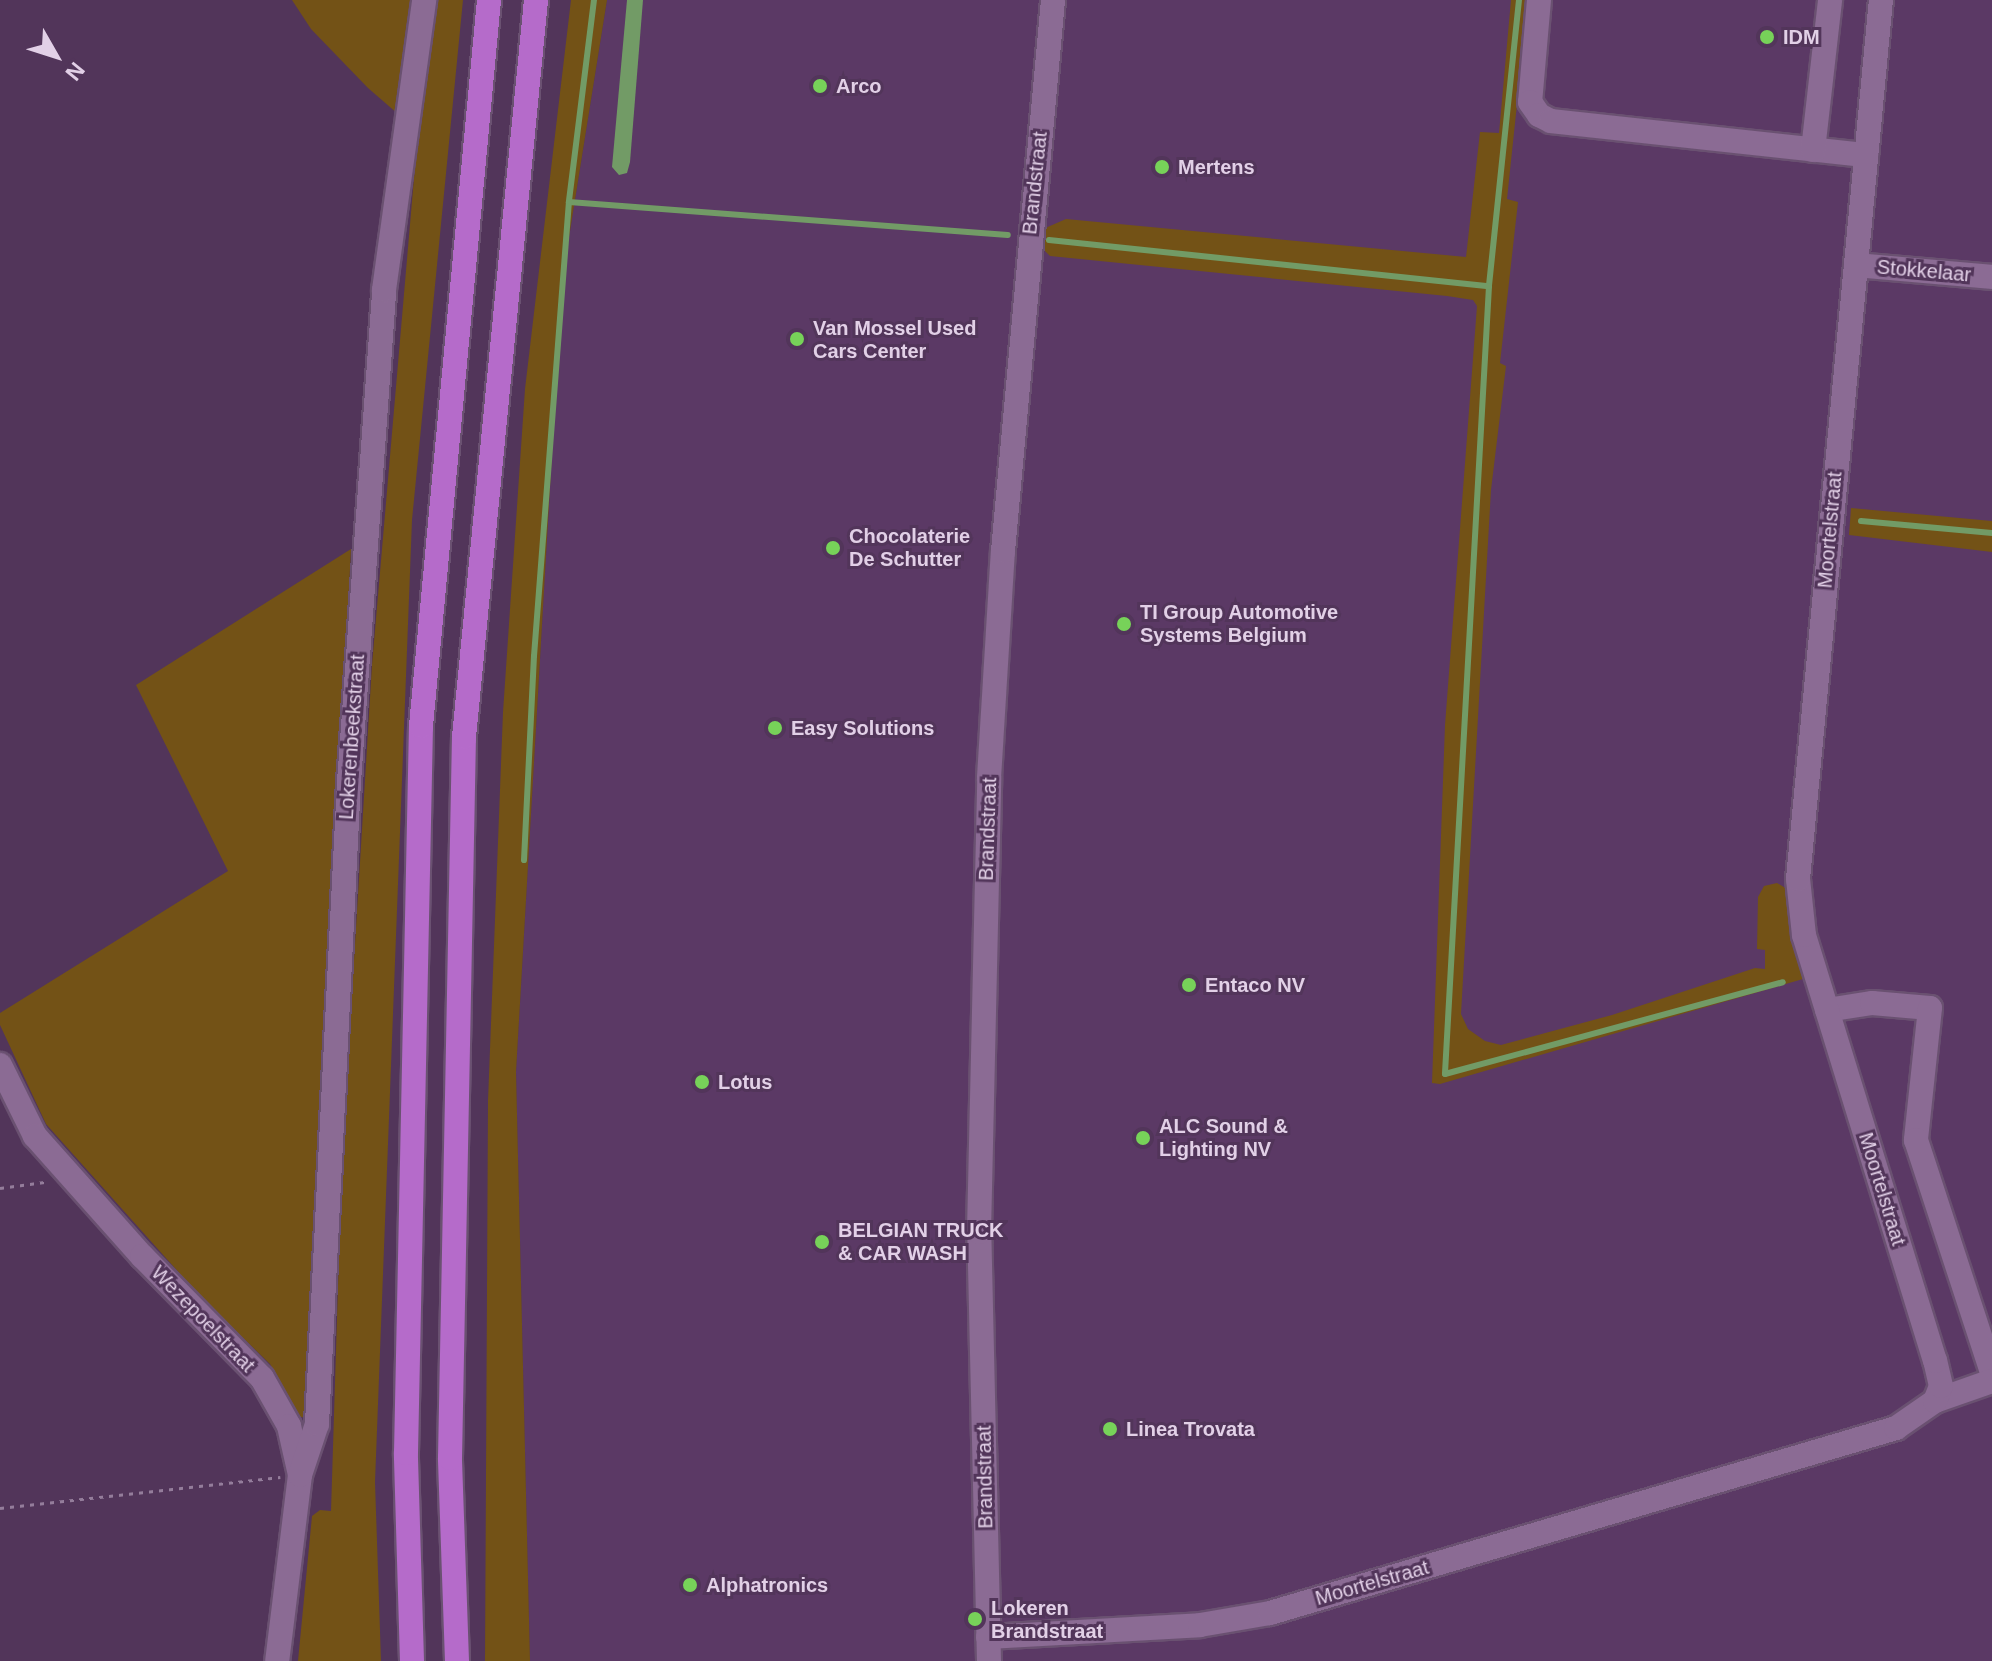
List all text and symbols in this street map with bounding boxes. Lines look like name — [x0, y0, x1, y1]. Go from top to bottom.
north arrow — [16, 16, 96, 96]
place label: IDM — [1783, 25, 1820, 49]
marker: IDM — [1758, 28, 1776, 46]
text: N — [60, 57, 90, 85]
place label: Arco — [836, 74, 882, 98]
marker: Arco — [811, 77, 829, 95]
street label: Brandstraat — [1018, 130, 1052, 236]
place label: Mertens — [1178, 155, 1255, 179]
marker: Mertens — [1153, 158, 1171, 176]
street label: Stokkelaar — [1876, 255, 1972, 287]
place label: Van Mossel Used Cars Center — [813, 316, 976, 363]
marker: Van Mossel Used Cars Center — [788, 330, 806, 348]
street label: Moortelstraat — [1813, 471, 1847, 589]
place label: Chocolaterie De Schutter — [849, 524, 970, 571]
marker: Chocolaterie De Schutter — [824, 539, 842, 557]
place label: TI Group Automotive Systems Belgium — [1140, 600, 1339, 647]
marker: TI Group Automotive Systems Belgium — [1115, 615, 1133, 633]
street label: Lokerenbeekstraat — [334, 654, 370, 820]
place label: Easy Solutions — [791, 716, 934, 740]
marker: Easy Solutions — [766, 719, 784, 737]
street label: Brandstraat — [974, 777, 1002, 881]
place label: Entaco NV — [1205, 973, 1305, 997]
marker: Entaco NV — [1180, 976, 1198, 994]
place label: Lotus — [718, 1070, 772, 1094]
marker: Lotus — [693, 1073, 711, 1091]
place label: ALC Sound & Lighting NV — [1159, 1114, 1288, 1161]
marker: ALC Sound & Lighting NV — [1134, 1129, 1152, 1147]
street label: Moortelstraat — [1853, 1130, 1911, 1248]
place label: BELGIAN TRUCK & CAR WASH — [838, 1218, 1004, 1265]
marker: BELGIAN TRUCK & CAR WASH — [813, 1233, 831, 1251]
street label: Wezepoelstraat — [146, 1261, 260, 1377]
place label: Linea Trovata — [1126, 1417, 1255, 1441]
marker: Linea Trovata — [1101, 1420, 1119, 1438]
street label: Brandstraat — [972, 1425, 998, 1529]
street label: Moortelstraat — [1313, 1555, 1431, 1611]
place label: Alphatronics — [706, 1573, 828, 1597]
marker: Alphatronics — [681, 1576, 699, 1594]
place label: Lokeren Brandstraat — [991, 1596, 1103, 1643]
marker: Lokeren Brandstraat — [966, 1610, 984, 1628]

